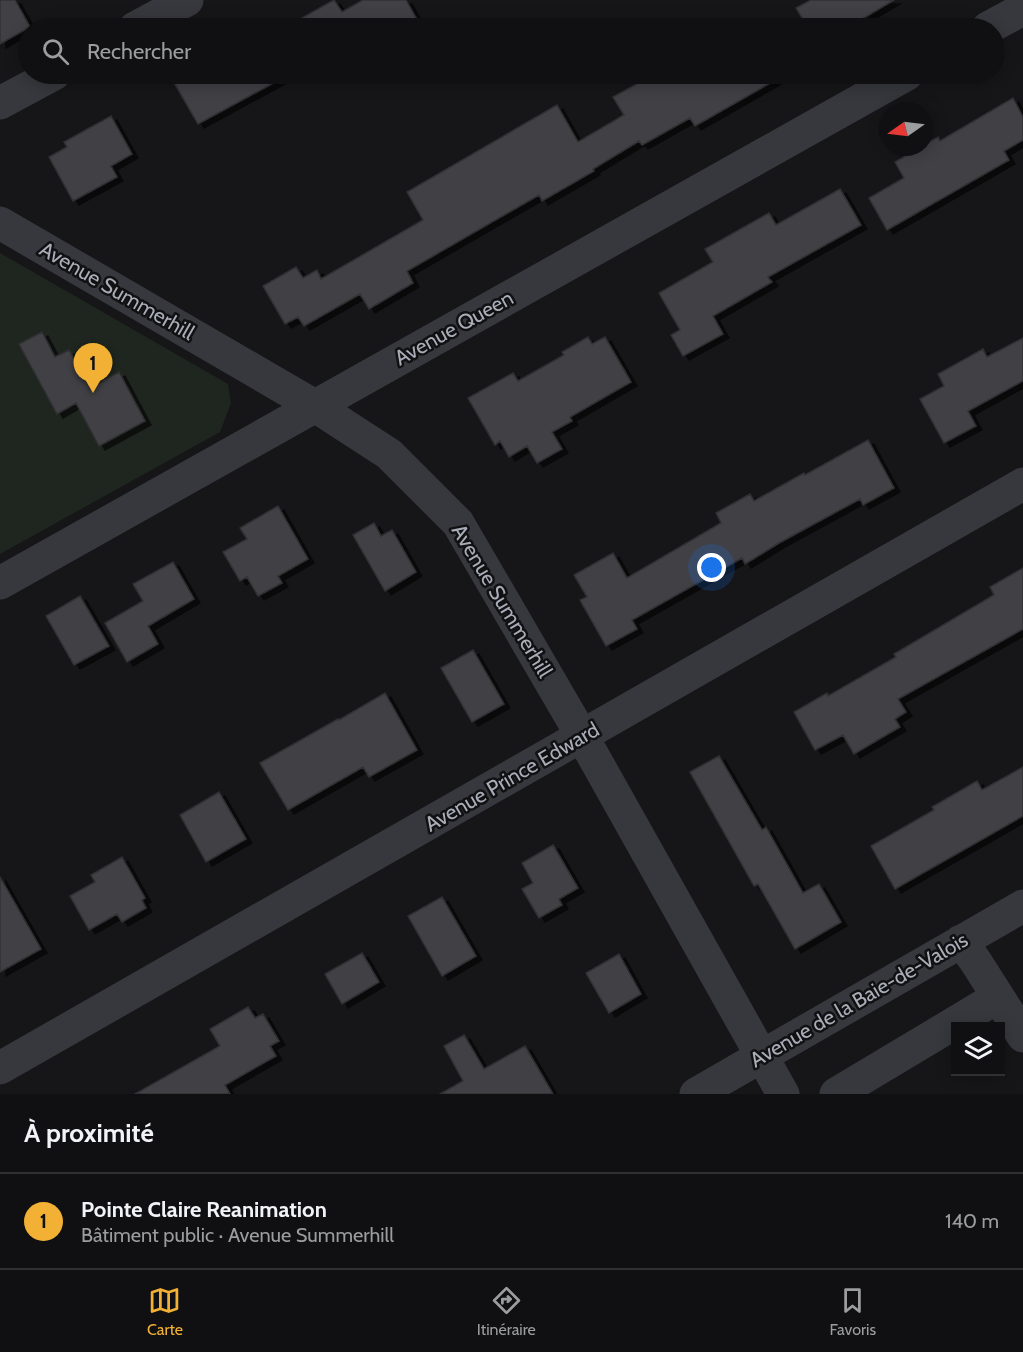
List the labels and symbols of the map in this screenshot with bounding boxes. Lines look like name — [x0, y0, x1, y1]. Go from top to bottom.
north arrow — [879, 102, 933, 156]
street label: Avenue Summerhill — [35, 236, 199, 345]
street label: Avenue Queen — [390, 285, 517, 370]
pin: 1 — [74, 344, 112, 393]
street label: Avenue Summerhill — [447, 520, 558, 682]
your location — [697, 553, 726, 582]
street label: Avenue Prince Edward — [420, 716, 603, 837]
street label: Avenue de la Baie-de-Valois — [745, 927, 972, 1072]

